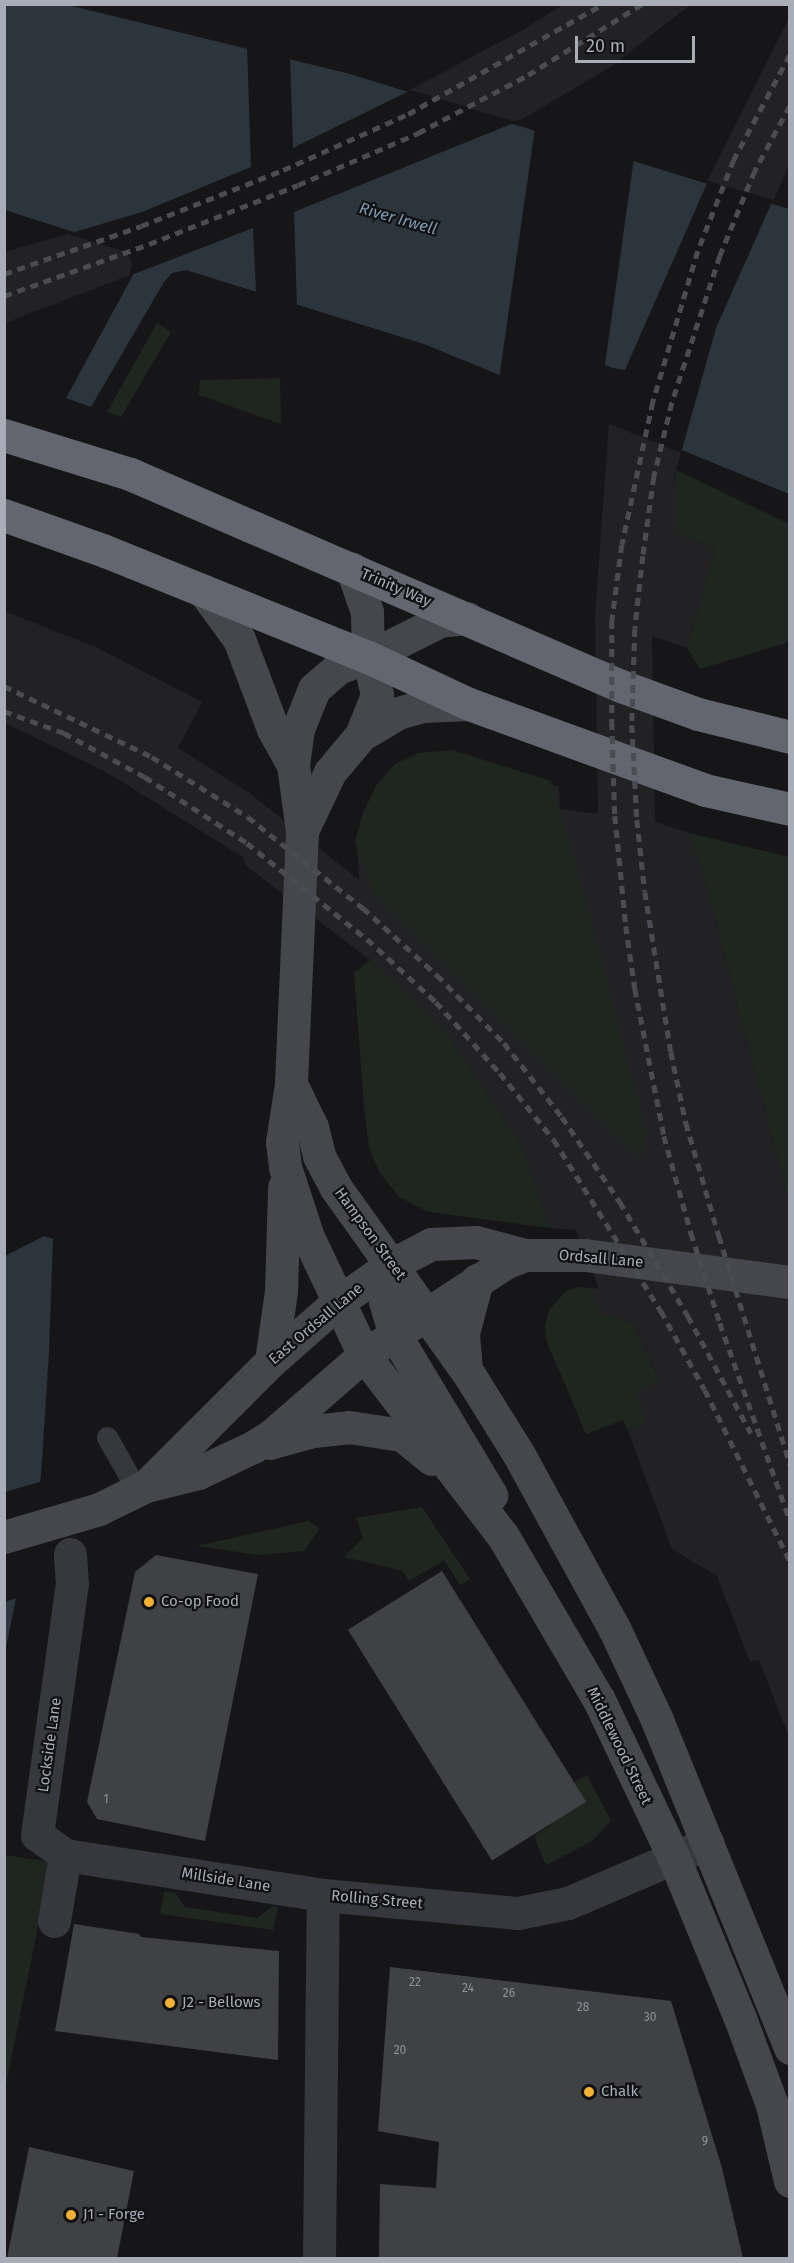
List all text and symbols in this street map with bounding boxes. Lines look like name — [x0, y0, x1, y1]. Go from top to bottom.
scale bar — [578, 24, 698, 62]
text: 20 m — [586, 35, 625, 57]
water label: River Irwell — [357, 199, 439, 239]
street label: Trinity Way — [358, 565, 434, 611]
street label: Hampson Street — [331, 1184, 409, 1284]
street label: Ordsall Lane — [558, 1246, 644, 1272]
street label: East Ordsall Lane — [265, 1279, 367, 1369]
place label: Co-op Food — [161, 1593, 239, 1611]
marker: Co-op Food — [142, 1595, 156, 1609]
street label: Middlewood Street — [583, 1684, 655, 1808]
street label: Lockside Lane — [34, 1696, 66, 1794]
house number: 1 — [103, 1793, 109, 1807]
street label: Millside Lane — [180, 1864, 272, 1896]
street label: Rolling Street — [330, 1887, 424, 1913]
house number: 22 — [409, 1976, 421, 1990]
house number: 24 — [462, 1982, 474, 1996]
house number: 26 — [503, 1987, 515, 2001]
place label: J2 - Bellows — [182, 1994, 261, 2012]
marker: J2 - Bellows — [163, 1996, 177, 2010]
house number: 28 — [577, 2001, 589, 2015]
house number: 30 — [644, 2011, 656, 2025]
house number: 20 — [394, 2044, 406, 2058]
place label: Chalk — [601, 2083, 638, 2101]
marker: Chalk — [582, 2085, 596, 2099]
house number: 9 — [702, 2135, 708, 2149]
place label: J1 - Forge — [83, 2206, 145, 2224]
marker: J1 - Forge — [64, 2208, 78, 2222]

